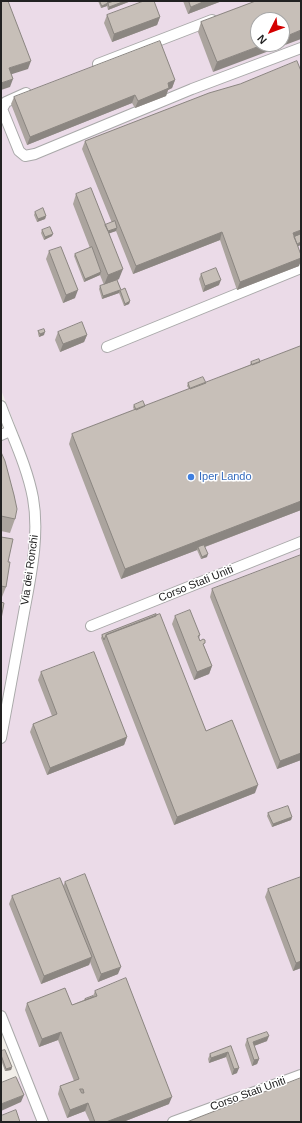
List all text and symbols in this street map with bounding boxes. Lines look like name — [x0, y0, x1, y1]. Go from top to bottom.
north arrow — [250, 12, 290, 52]
text: N — [255, 32, 269, 46]
place label: Iper Lando — [199, 470, 252, 484]
marker: Iper Lando — [186, 472, 196, 482]
street label: Via dei Ronchi — [19, 534, 41, 606]
street label: Corso Stati Uniti — [157, 563, 235, 605]
street label: Corso Stati Uniti — [208, 1074, 288, 1114]

